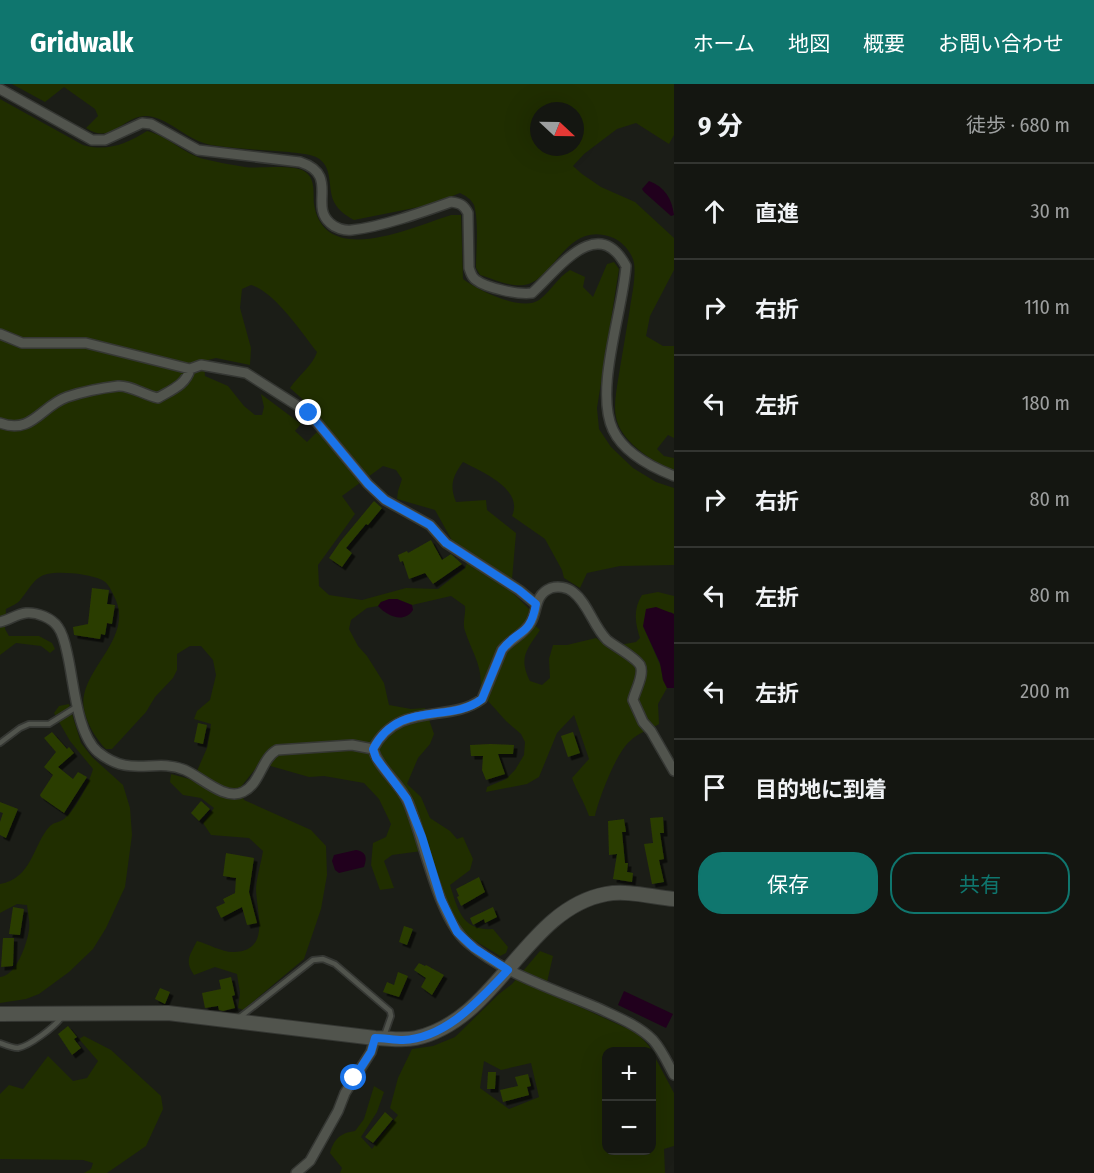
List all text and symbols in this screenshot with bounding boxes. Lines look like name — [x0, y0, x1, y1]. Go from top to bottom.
text: Gridwalk — [30, 26, 134, 59]
text: ホーム — [693, 31, 755, 57]
text: 地図 — [788, 31, 830, 57]
text: 概要 — [863, 31, 905, 57]
text: お問い合わせ — [938, 31, 1064, 57]
north arrow — [530, 102, 584, 156]
text: 9 分 — [698, 111, 743, 142]
text: 徒歩 · 680 m — [966, 113, 1070, 137]
icon: ahead — [698, 195, 731, 228]
text: 30 m — [1030, 199, 1070, 223]
text: 直進 — [755, 200, 799, 227]
icon: right — [698, 291, 731, 324]
text: 110 m — [1024, 295, 1070, 319]
text: 右折 — [755, 296, 799, 323]
icon: left — [698, 387, 731, 420]
text: 180 m — [1022, 391, 1070, 415]
text: 左折 — [755, 392, 799, 419]
route end — [295, 399, 321, 425]
icon: right — [698, 483, 731, 516]
text: 80 m — [1030, 487, 1070, 511]
text: 右折 — [755, 488, 799, 515]
icon: left — [698, 579, 731, 612]
text: 80 m — [1030, 583, 1070, 607]
text: 左折 — [755, 584, 799, 611]
icon: left — [698, 675, 731, 708]
text: 200 m — [1020, 679, 1070, 703]
text: 左折 — [755, 680, 799, 707]
icon: arrive — [698, 771, 731, 804]
text: 目的地に到着 — [755, 776, 887, 803]
button: 保存 — [698, 852, 878, 914]
button: 共有 — [890, 852, 1070, 914]
map controls — [602, 1047, 656, 1155]
button: + — [602, 1047, 656, 1101]
route start — [340, 1064, 366, 1090]
button: − — [602, 1101, 656, 1155]

